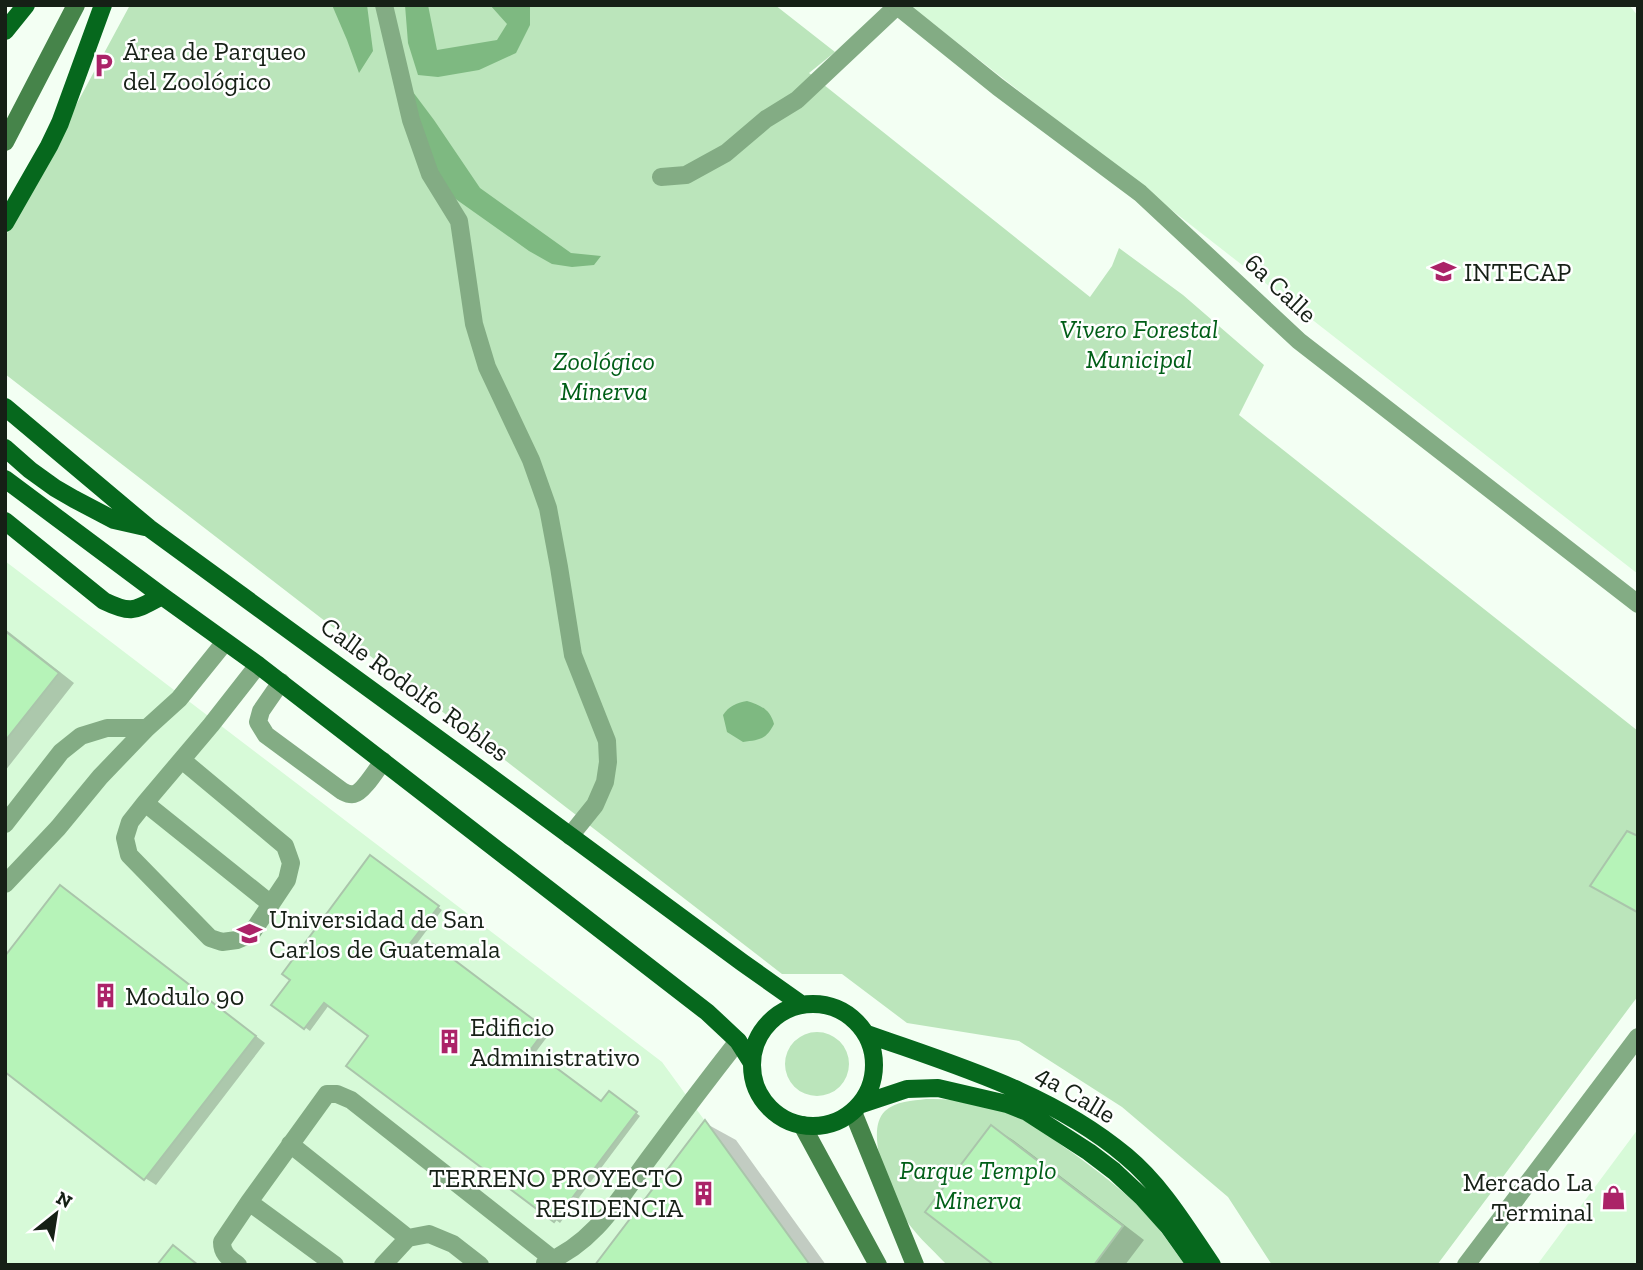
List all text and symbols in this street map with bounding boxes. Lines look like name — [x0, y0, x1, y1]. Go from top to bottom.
place label: Área de Parqueo del Zoológico — [123, 35, 306, 97]
parking icon: Área de Parqueo del Zoológico — [89, 52, 117, 80]
street label: 6a Calle — [1238, 246, 1324, 330]
place label: INTECAP — [1464, 256, 1572, 288]
school or university icon: INTECAP — [1430, 258, 1458, 286]
park label: Vivero Forestal Municipal — [1060, 313, 1218, 375]
park label: Zoológico Minerva — [553, 345, 655, 407]
street label: Calle Rodolfo Robles — [314, 610, 516, 768]
place label: Universidad de San Carlos de Guatemala — [269, 903, 501, 965]
school or university icon: Universidad de San Carlos de Guatemala — [235, 920, 263, 948]
place label: Modulo 90 — [125, 980, 244, 1012]
building icon: Modulo 90 — [91, 982, 119, 1010]
place label: Edificio Administrativo — [470, 1011, 640, 1073]
building icon: Edificio Administrativo — [436, 1028, 464, 1056]
street label: 4a Calle — [1030, 1058, 1122, 1130]
park label: Parque Templo Minerva — [899, 1154, 1057, 1216]
place label: TERRENO PROYECTO RESIDENCIA — [429, 1162, 684, 1224]
place label: Mercado La Terminal — [1463, 1166, 1593, 1228]
north arrow — [21, 1179, 91, 1249]
building icon: TERRENO PROYECTO RESIDENCIA — [689, 1179, 717, 1207]
shop icon: Mercado La Terminal — [1599, 1183, 1627, 1211]
text: N — [52, 1186, 76, 1213]

